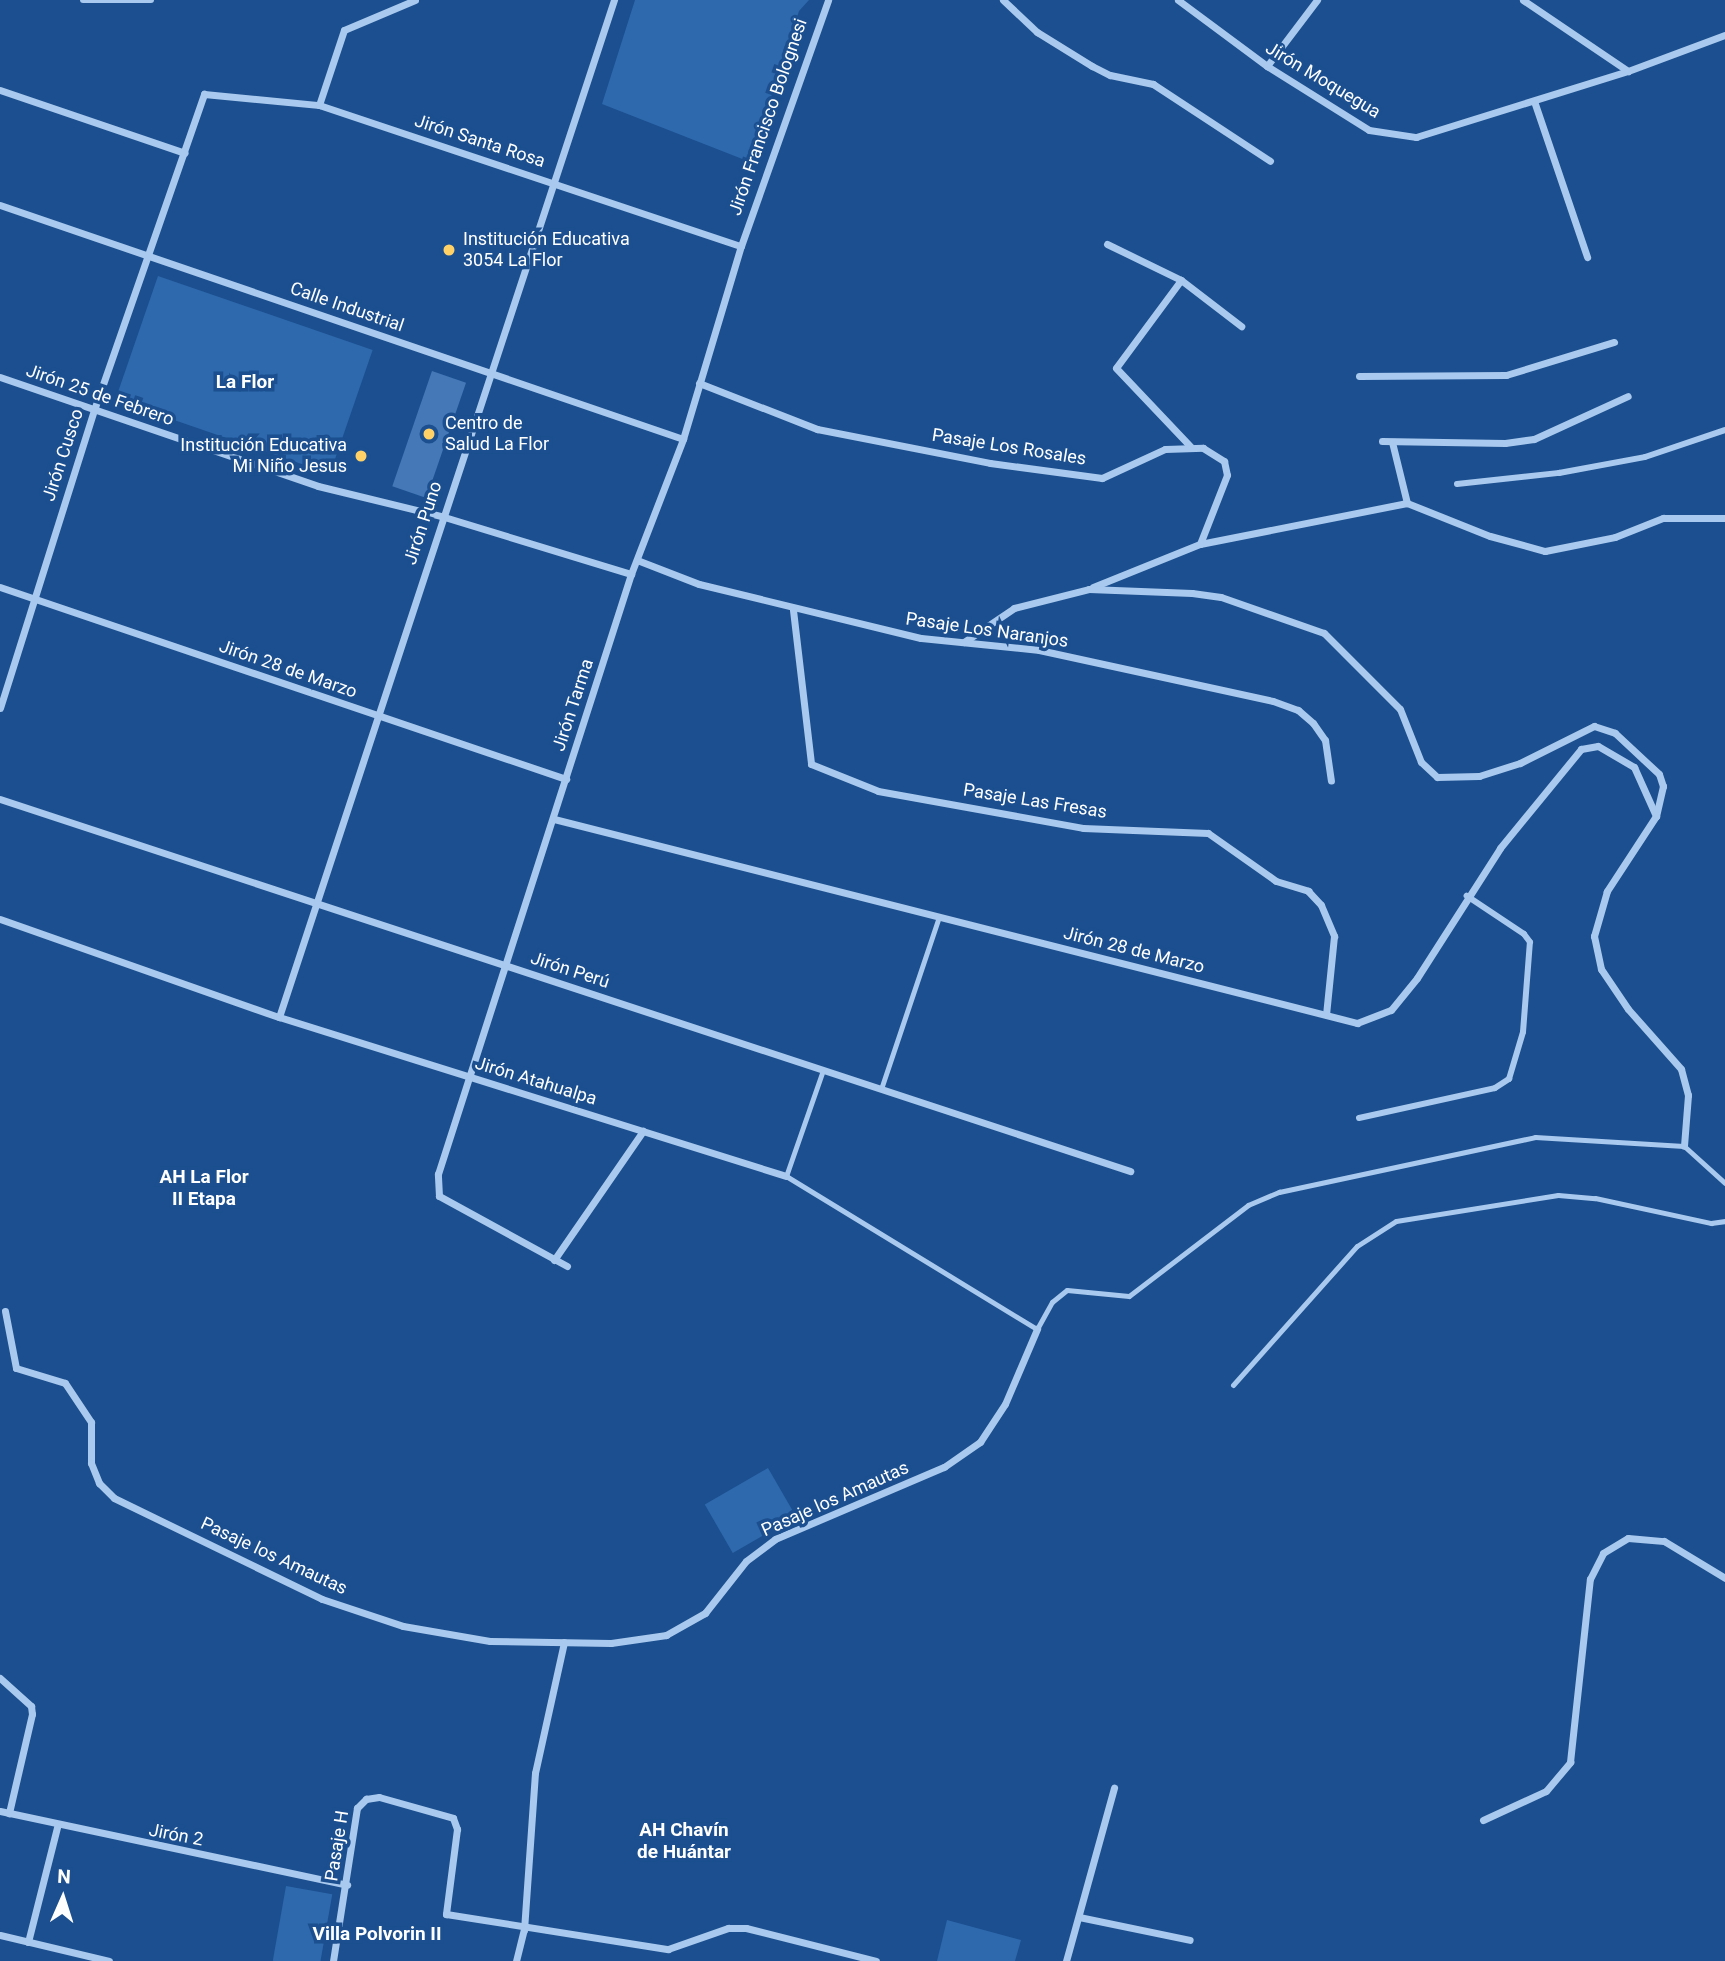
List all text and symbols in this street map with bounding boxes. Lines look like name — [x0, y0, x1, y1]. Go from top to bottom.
street label: Jirón Francisco Bolognesi — [724, 16, 812, 218]
street label: Jirón Moquegua — [1262, 37, 1384, 123]
street label: Jirón Santa Rosa — [412, 110, 548, 172]
place label: Institución Educativa 3054 La Flor — [463, 229, 630, 272]
marker: Institución Educativa 3054 La Flor — [441, 242, 457, 258]
street label: Calle Industrial — [287, 277, 407, 337]
street label: Jirón 25 de Febrero — [23, 360, 177, 430]
district label: La Flor — [216, 371, 274, 393]
street label: Jirón Cusco — [38, 406, 88, 504]
place label: Centro de Salud La Flor — [445, 413, 549, 456]
marker: Centro de Salud La Flor — [419, 424, 439, 444]
street label: Pasaje Los Rosales — [930, 424, 1088, 470]
place label: Institución Educativa Mi Niño Jesus — [180, 435, 347, 478]
marker: Institución Educativa Mi Niño Jesus — [353, 448, 369, 464]
street label: Jirón Puno — [399, 479, 447, 567]
street label: Pasaje Los Naranjos — [904, 608, 1070, 652]
street label: Jirón 28 de Marzo — [216, 635, 360, 703]
street label: Jirón Tarma — [548, 656, 598, 754]
street label: Pasaje Las Fresas — [962, 779, 1108, 823]
street label: Jirón 28 de Marzo — [1061, 922, 1207, 978]
street label: Jirón Perú — [528, 947, 612, 993]
street label: Jirón Atahualpa — [473, 1052, 599, 1110]
district label: AH La Flor II Etapa — [159, 1166, 249, 1210]
street label: Pasaje los Amautas — [758, 1457, 912, 1541]
street label: Pasaje los Amautas — [197, 1513, 351, 1599]
street label: Pasaje H — [321, 1809, 353, 1883]
street label: Jirón 2 — [147, 1819, 205, 1851]
district label: AH Chavín de Huántar — [637, 1819, 731, 1863]
north arrow — [28, 1863, 98, 1933]
text: N — [57, 1865, 71, 1888]
district label: Villa Polvorin II — [313, 1923, 441, 1945]

